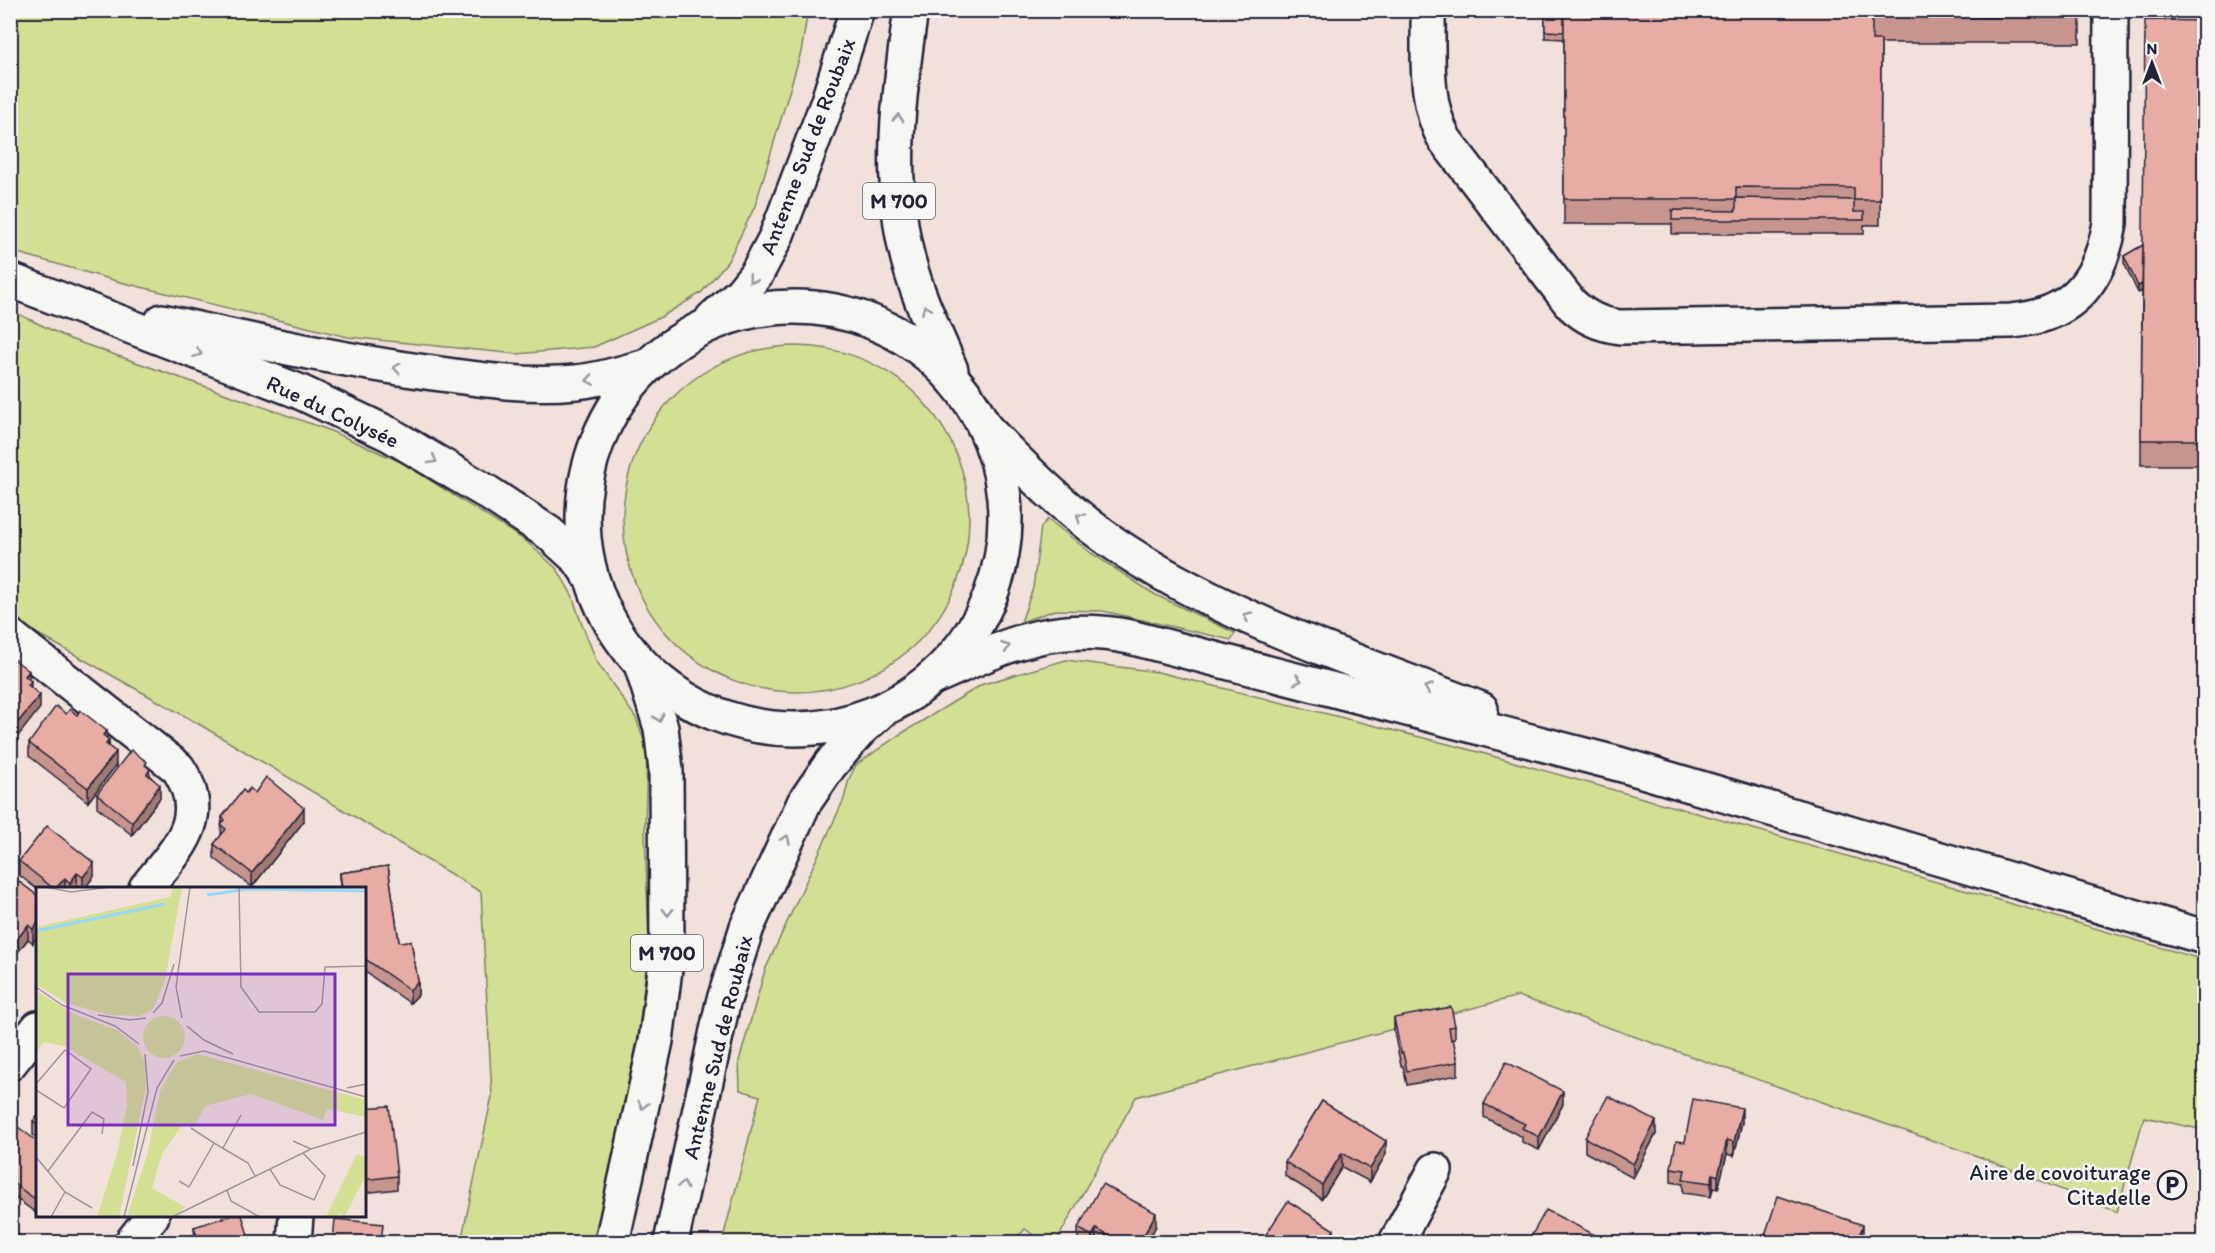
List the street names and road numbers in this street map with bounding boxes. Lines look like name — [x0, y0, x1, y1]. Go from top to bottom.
street label: Antenne Sud de Roubaix — [754, 34, 861, 258]
road number: M 700 — [863, 183, 935, 219]
street label: Rue du Colysée — [262, 369, 403, 454]
street label: Antenne Sud de Roubaix — [677, 932, 758, 1162]
road number: M 700 — [631, 935, 703, 971]

